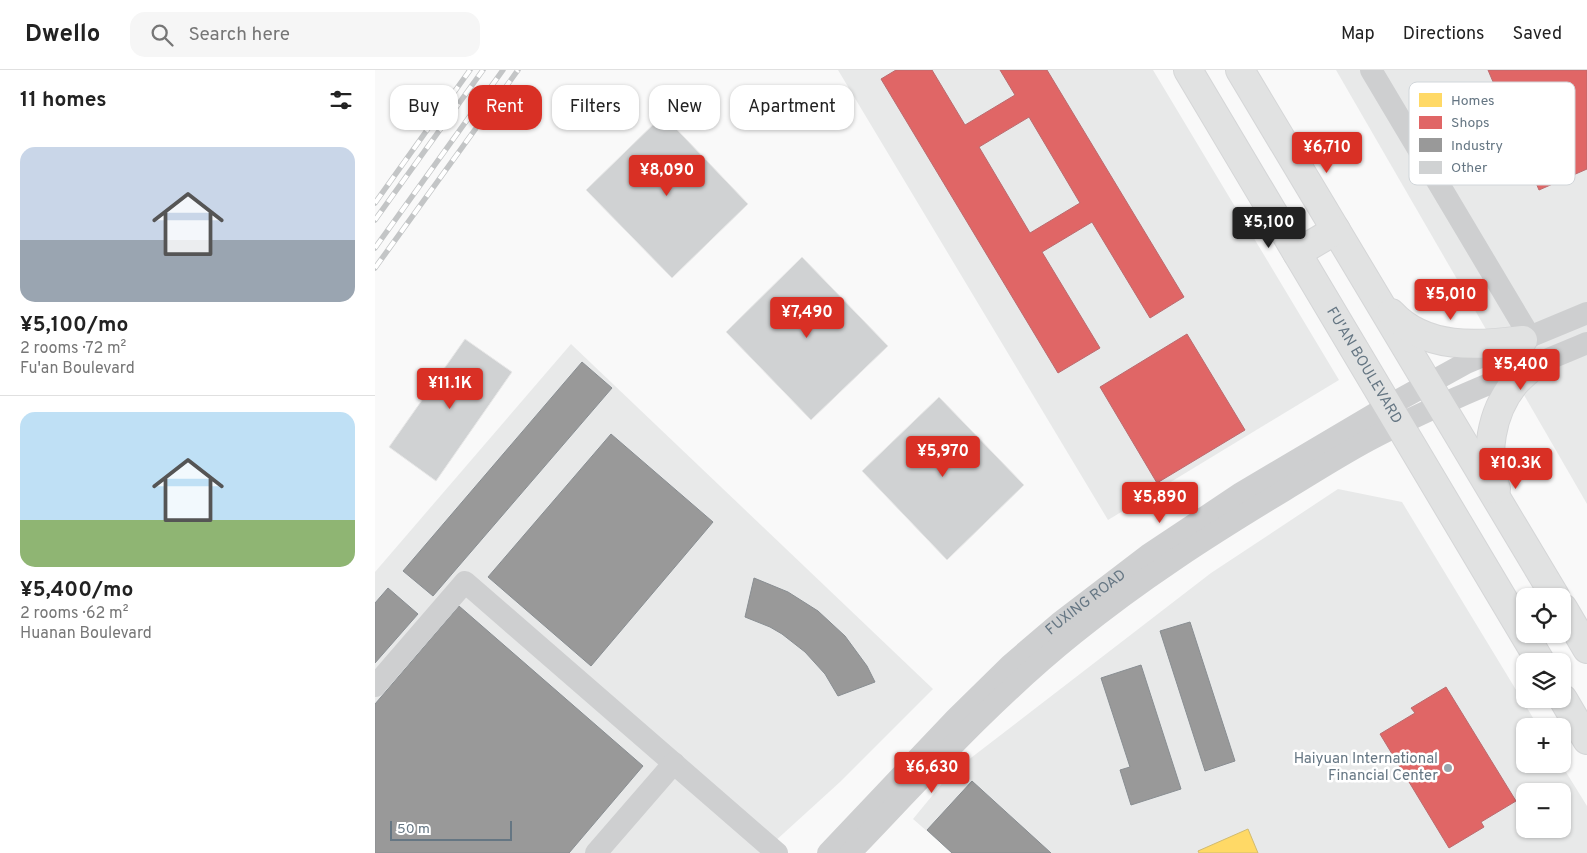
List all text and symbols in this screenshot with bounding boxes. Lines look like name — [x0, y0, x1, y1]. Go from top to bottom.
search box — [130, 12, 480, 57]
text: Dwello — [25, 20, 100, 50]
icon: search — [148, 21, 176, 49]
text: Search here — [188, 23, 290, 47]
text: Map — [1341, 23, 1375, 46]
text: Directions — [1403, 23, 1485, 46]
text: Saved — [1513, 23, 1562, 46]
legend — [1409, 82, 1575, 185]
chip: Buy — [390, 85, 458, 130]
chip: Rent — [468, 85, 542, 130]
chip: Filters — [552, 85, 639, 130]
chip: New — [649, 85, 720, 130]
chip: Apartment — [730, 85, 854, 130]
icon: filters — [327, 86, 355, 114]
text: 11 homes — [20, 87, 107, 114]
text: Homes — [1451, 93, 1495, 110]
text: Shops — [1451, 115, 1490, 132]
pin: ¥6,710 — [1286, 132, 1368, 174]
text: ¥6,710 — [1303, 138, 1351, 158]
text: Industry — [1451, 138, 1503, 155]
pin: ¥8,090 — [626, 154, 708, 197]
text: Other — [1451, 160, 1488, 177]
text: ¥8,090 — [640, 161, 694, 181]
icon: home — [143, 179, 233, 269]
pin: ¥5,100 — [1228, 206, 1310, 249]
text: ¥5,100 — [1244, 213, 1294, 233]
pin: ¥5,010 — [1410, 278, 1492, 321]
text: ¥5,010 — [1426, 285, 1476, 305]
pin: ¥7,490 — [766, 296, 848, 339]
text: ¥7,490 — [781, 303, 833, 323]
street label: FU'AN BOULEVARD — [1322, 304, 1406, 427]
text: ¥5,100/mo — [20, 312, 128, 339]
text: 2 rooms · 72 m² — [20, 339, 126, 359]
pin: ¥5,400 — [1480, 348, 1562, 391]
text: ¥5,400 — [1494, 355, 1548, 375]
text: Fu'an Boulevard — [20, 359, 135, 379]
pin: ¥11.1K — [409, 368, 491, 410]
text: ¥11.1K — [428, 374, 472, 394]
pin: ¥5,970 — [902, 436, 984, 478]
text: ¥5,970 — [917, 442, 969, 462]
icon: home — [143, 445, 233, 535]
pin: ¥10.3K — [1475, 448, 1557, 490]
text: ¥10.3K — [1490, 454, 1542, 474]
pin: ¥5,890 — [1119, 482, 1201, 524]
text: ¥5,890 — [1133, 488, 1187, 508]
street label: FUXING ROAD — [1042, 566, 1130, 640]
text: ¥5,400/mo — [20, 577, 133, 604]
map controls — [1516, 588, 1571, 838]
button: locate — [1516, 588, 1571, 643]
text: 2 rooms · 62 m² — [20, 604, 128, 624]
text: Huanan Boulevard — [20, 624, 152, 644]
button: layers — [1516, 653, 1571, 708]
button: + — [1516, 718, 1571, 773]
place label: Haiyuan International Financial Center — [1294, 750, 1438, 786]
pin: ¥6,630 — [891, 752, 973, 794]
text: ¥6,630 — [905, 758, 959, 778]
marker: Haiyuan International Financial Center — [1442, 762, 1454, 774]
button: − — [1516, 783, 1571, 838]
scale bar — [390, 818, 513, 841]
text: 50 m — [397, 821, 430, 838]

